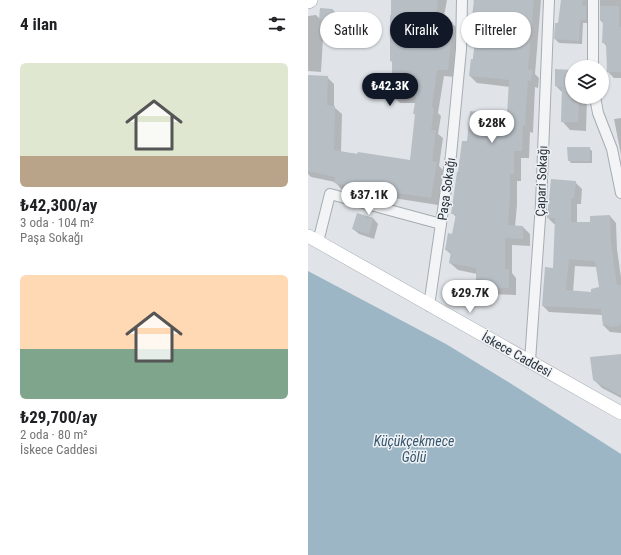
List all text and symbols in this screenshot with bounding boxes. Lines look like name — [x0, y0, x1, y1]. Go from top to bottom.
chip: Satılık — [320, 12, 382, 48]
chip: Kiralık — [390, 12, 453, 48]
chip: Filtreler — [461, 12, 531, 48]
icon: filters — [266, 13, 288, 35]
text: 4 ilan — [20, 14, 57, 34]
map controls — [565, 60, 609, 104]
button: layers — [565, 60, 609, 104]
pin: ₺42.3K — [357, 73, 423, 107]
text: ₺42.3K — [371, 78, 409, 93]
icon: home — [118, 89, 190, 161]
pin: ₺28K — [468, 110, 516, 144]
text: ₺28K — [478, 115, 506, 130]
street label: Çapari Sokağı — [533, 145, 550, 217]
street label: Paşa Sokağı — [435, 157, 458, 221]
pin: ₺37.1K — [336, 182, 402, 216]
text: ₺37.1K — [350, 187, 388, 202]
text: ₺42,300/ay — [20, 195, 97, 215]
text: 3 oda · 104 m² — [20, 215, 94, 230]
text: Paşa Sokağı — [20, 230, 83, 245]
pin: ₺29.7K — [437, 280, 503, 314]
text: ₺29.7K — [451, 285, 489, 300]
icon: home — [118, 301, 190, 373]
street label: İskece Caddesi — [479, 329, 554, 380]
text: ₺29,700/ay — [20, 407, 97, 427]
text: 2 oda · 80 m² — [20, 427, 88, 442]
water label: Küçükçekmece Gölü — [374, 433, 454, 465]
text: İskece Caddesi — [20, 442, 98, 457]

